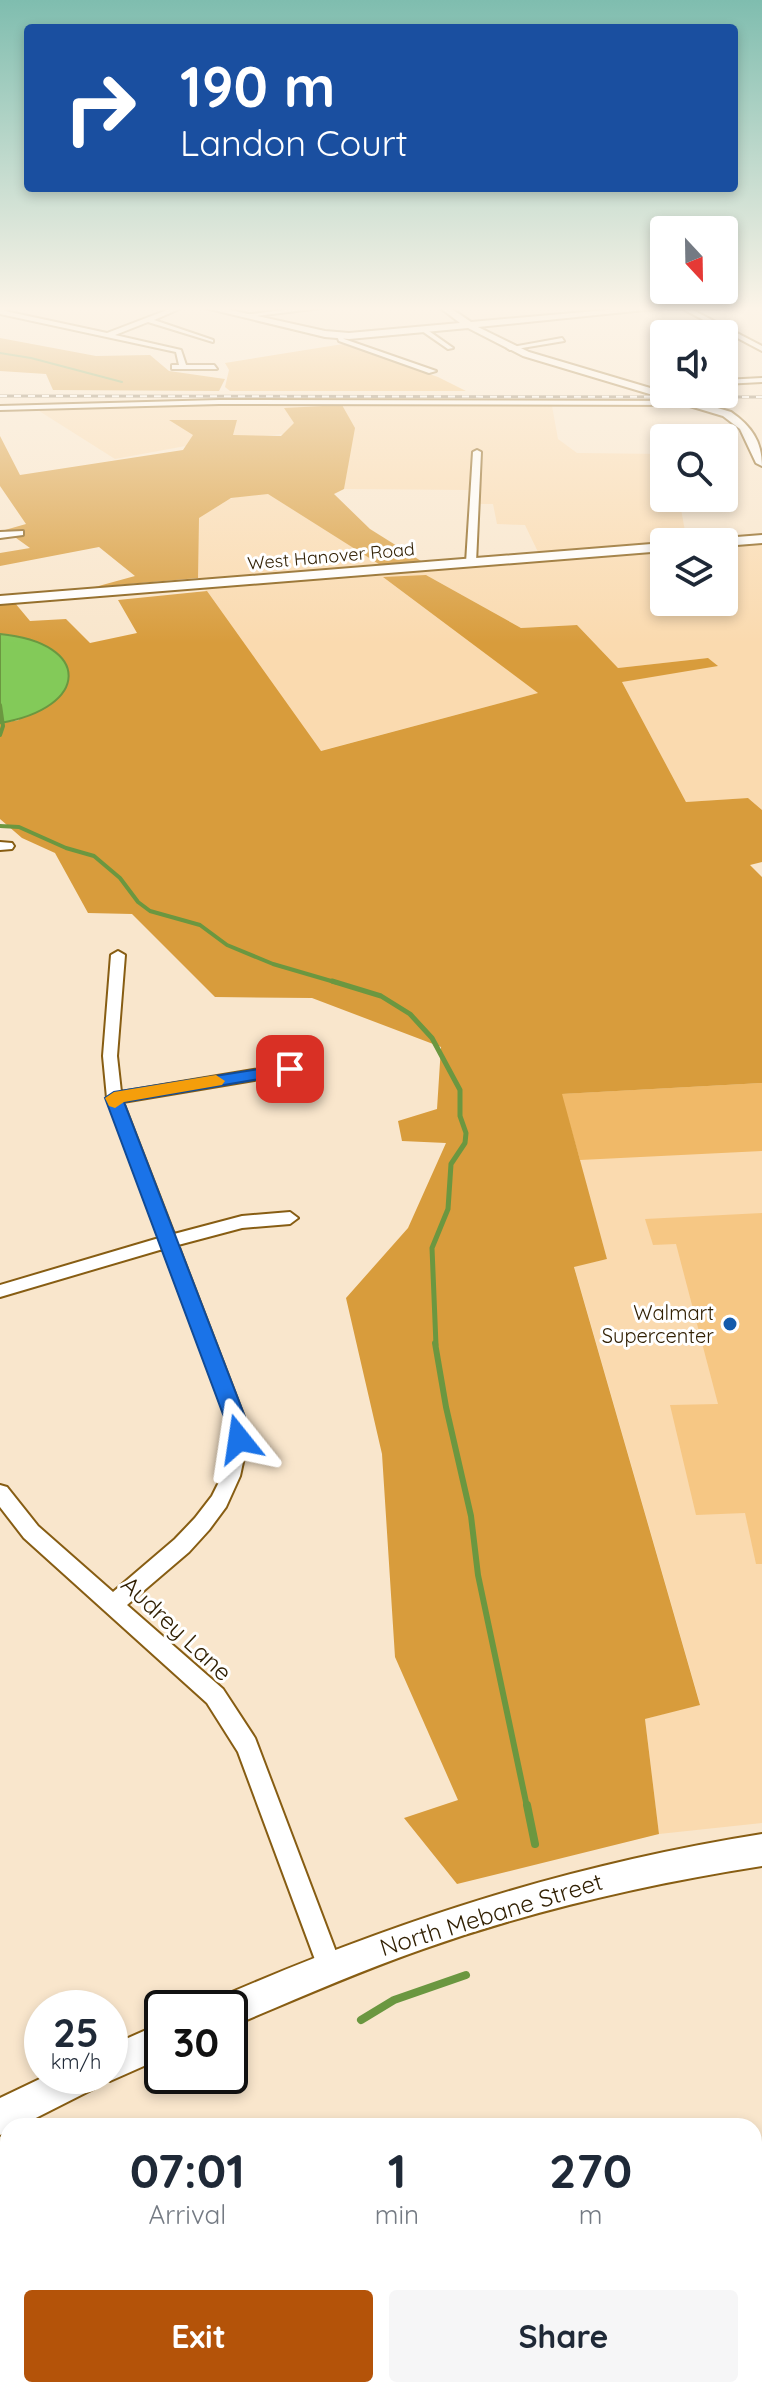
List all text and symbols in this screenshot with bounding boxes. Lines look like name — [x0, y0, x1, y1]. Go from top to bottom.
text: 190 m — [180, 51, 335, 121]
icon: right — [48, 56, 152, 160]
text: Landon Court — [180, 120, 408, 165]
north arrow — [650, 216, 738, 304]
map controls — [650, 216, 738, 616]
button: sound — [650, 320, 738, 408]
button: search — [650, 424, 738, 512]
button: layers — [650, 528, 738, 616]
street label: West Hanover Road — [246, 537, 416, 575]
pin — [256, 1035, 324, 1103]
icon: arrive — [268, 1047, 312, 1091]
place label: Walmart Supercenter — [602, 1300, 714, 1348]
marker: Walmart Supercenter — [721, 1315, 739, 1333]
position arrow — [197, 1397, 281, 1481]
street label: Audrey Lane — [115, 1569, 239, 1687]
street label: North Mebane Street — [376, 1866, 606, 1962]
speed limit sign: 30 — [144, 1990, 248, 2094]
text: 25 — [53, 2007, 99, 2057]
text: km/h — [51, 2049, 101, 2074]
text: 07:01 — [130, 2140, 245, 2200]
text: 1 — [388, 2140, 406, 2200]
text: 270 — [549, 2140, 632, 2200]
text: Arrival — [148, 2198, 226, 2231]
text: min — [375, 2198, 419, 2231]
text: m — [579, 2198, 602, 2231]
button: Exit — [24, 2290, 373, 2382]
button: Share — [389, 2290, 738, 2382]

